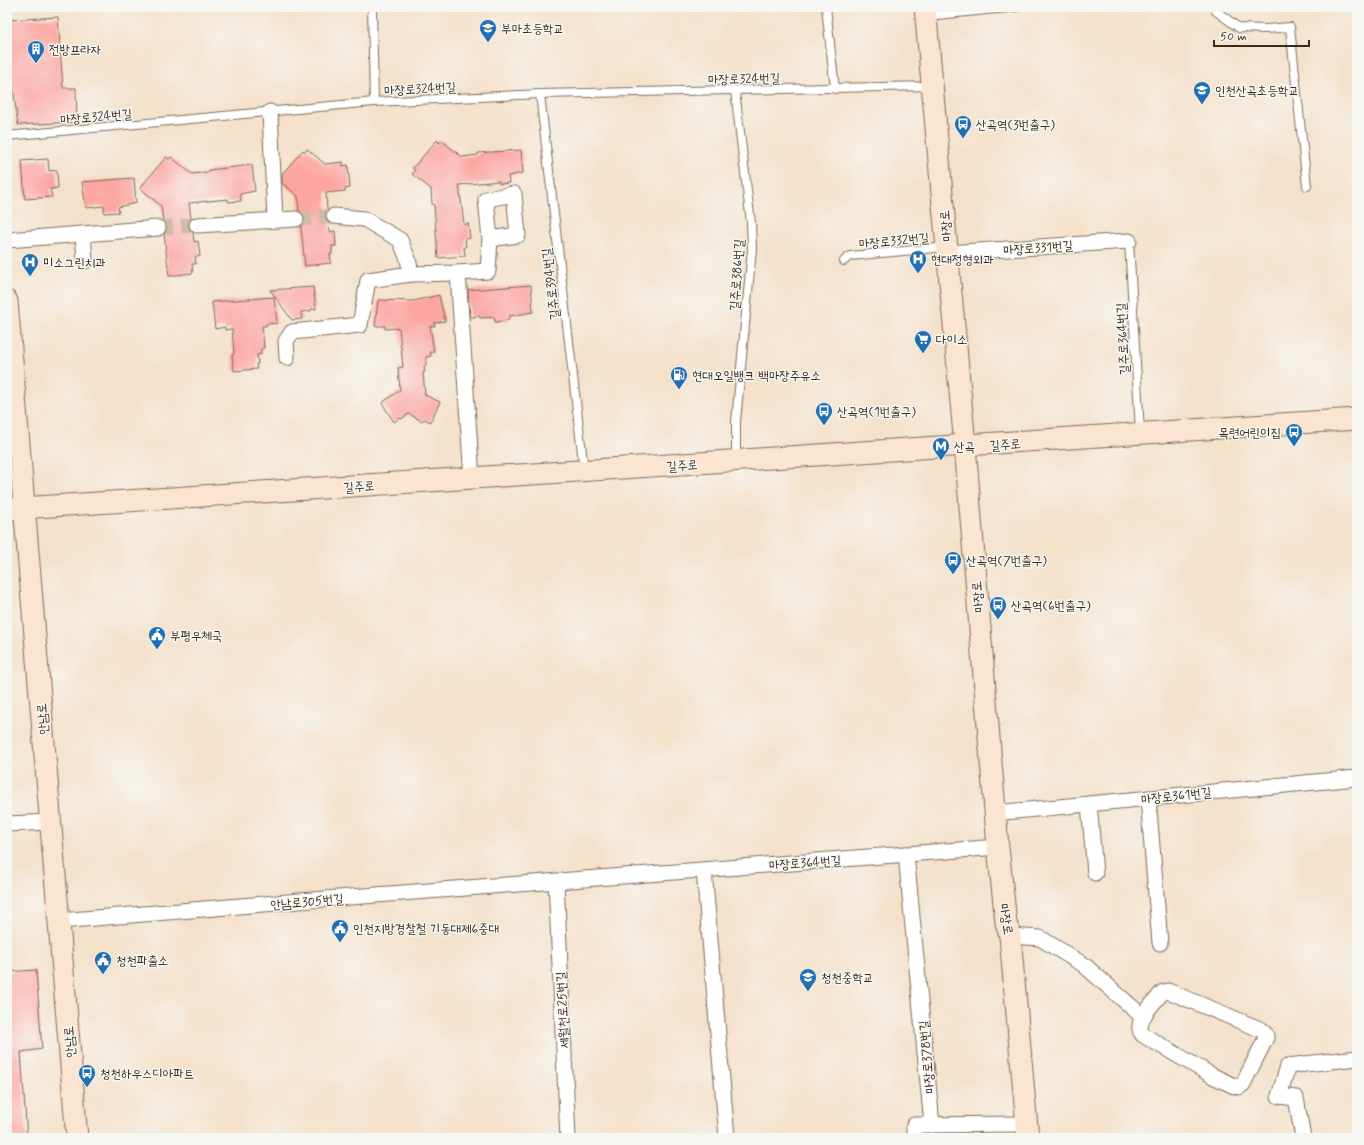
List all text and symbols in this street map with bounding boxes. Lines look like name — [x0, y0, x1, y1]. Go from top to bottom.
school or university icon: 부마초등학교 — [478, 18, 498, 43]
place label: 부마초등학교 — [501, 21, 564, 38]
scale bar — [1214, 22, 1309, 48]
text: 50 m — [1220, 29, 1247, 45]
building icon: 전방프라자 — [26, 39, 46, 64]
place label: 전방프라자 — [49, 42, 101, 59]
street label: 마장로324번길 — [708, 70, 780, 89]
street label: 마장로324번길 — [384, 79, 457, 100]
school or university icon: 인천산곡초등학교 — [1192, 80, 1212, 105]
place label: 인천산곡초등학교 — [1215, 83, 1299, 100]
street label: 마장로324번길 — [59, 106, 133, 129]
bus stop icon: 산곡역(3번출구) — [953, 114, 973, 139]
place label: 산곡역(3번출구) — [976, 117, 1055, 134]
street label: 마장로 — [937, 209, 956, 242]
street label: 마장로332번길 — [858, 230, 930, 253]
street label: 마장로331번길 — [1003, 238, 1074, 259]
street label: 길주로386번길 — [726, 239, 748, 312]
street label: 길주로394번길 — [539, 247, 564, 321]
hospital icon: 현대정형외과 — [908, 249, 928, 274]
hospital icon: 미소그린치과 — [20, 252, 40, 277]
place label: 현대정형외과 — [931, 252, 994, 269]
place label: 미소그린치과 — [43, 255, 106, 272]
street label: 길주로364번길 — [1113, 302, 1134, 376]
supermarket icon: 다이소 — [913, 329, 933, 354]
place label: 다이소 — [936, 332, 967, 349]
fuel station icon: 현대오일뱅크 백마장주유소 — [669, 365, 689, 390]
place label: 현대오일뱅크 백마장주유소 — [692, 368, 821, 385]
bus stop icon: 산곡역(1번출구) — [814, 401, 834, 426]
place label: 산곡역(1번출구) — [837, 404, 916, 421]
bus stop icon: 목련어린이집 — [1284, 422, 1304, 447]
place label: 목련어린이집 — [1218, 425, 1281, 442]
metro station icon: 산곡 — [931, 436, 951, 461]
street label: 길주로 — [989, 436, 1021, 455]
place label: 산곡 — [954, 439, 975, 456]
street label: 길주로 — [666, 457, 698, 476]
street label: 길주로 — [343, 478, 375, 497]
bus stop icon: 산곡역(7번출구) — [943, 550, 963, 575]
place label: 산곡역(7번출구) — [966, 553, 1047, 570]
street label: 마장로 — [969, 580, 988, 613]
bus stop icon: 산곡역(6번출구) — [988, 595, 1008, 620]
place label: 산곡역(6번출구) — [1011, 598, 1091, 615]
public building icon: 부평우체국 — [147, 625, 167, 650]
place label: 부평우체국 — [170, 628, 222, 645]
street label: 안남로 — [34, 702, 53, 735]
street label: 마장로361번길 — [1140, 784, 1212, 809]
street label: 마장로364번길 — [768, 852, 842, 875]
street label: 안남로305번길 — [270, 891, 344, 914]
street label: 마장로 — [995, 902, 1016, 936]
public building icon: 인천지방경찰철 기동대제6중대 — [330, 918, 350, 943]
place label: 인천지방경찰철 기동대제6중대 — [353, 921, 499, 938]
public building icon: 청천파출소 — [93, 950, 113, 975]
place label: 청천파출소 — [116, 953, 168, 970]
school or university icon: 청천중학교 — [798, 967, 818, 992]
place label: 청천중학교 — [821, 970, 873, 987]
street label: 세월천로25번길 — [553, 971, 574, 1049]
street label: 마장로378번길 — [916, 1020, 939, 1094]
street label: 안남로 — [61, 1025, 80, 1058]
bus stop icon: 청천하우스디아파트 — [77, 1063, 97, 1088]
place label: 청천하우스디아파트 — [100, 1066, 194, 1083]

